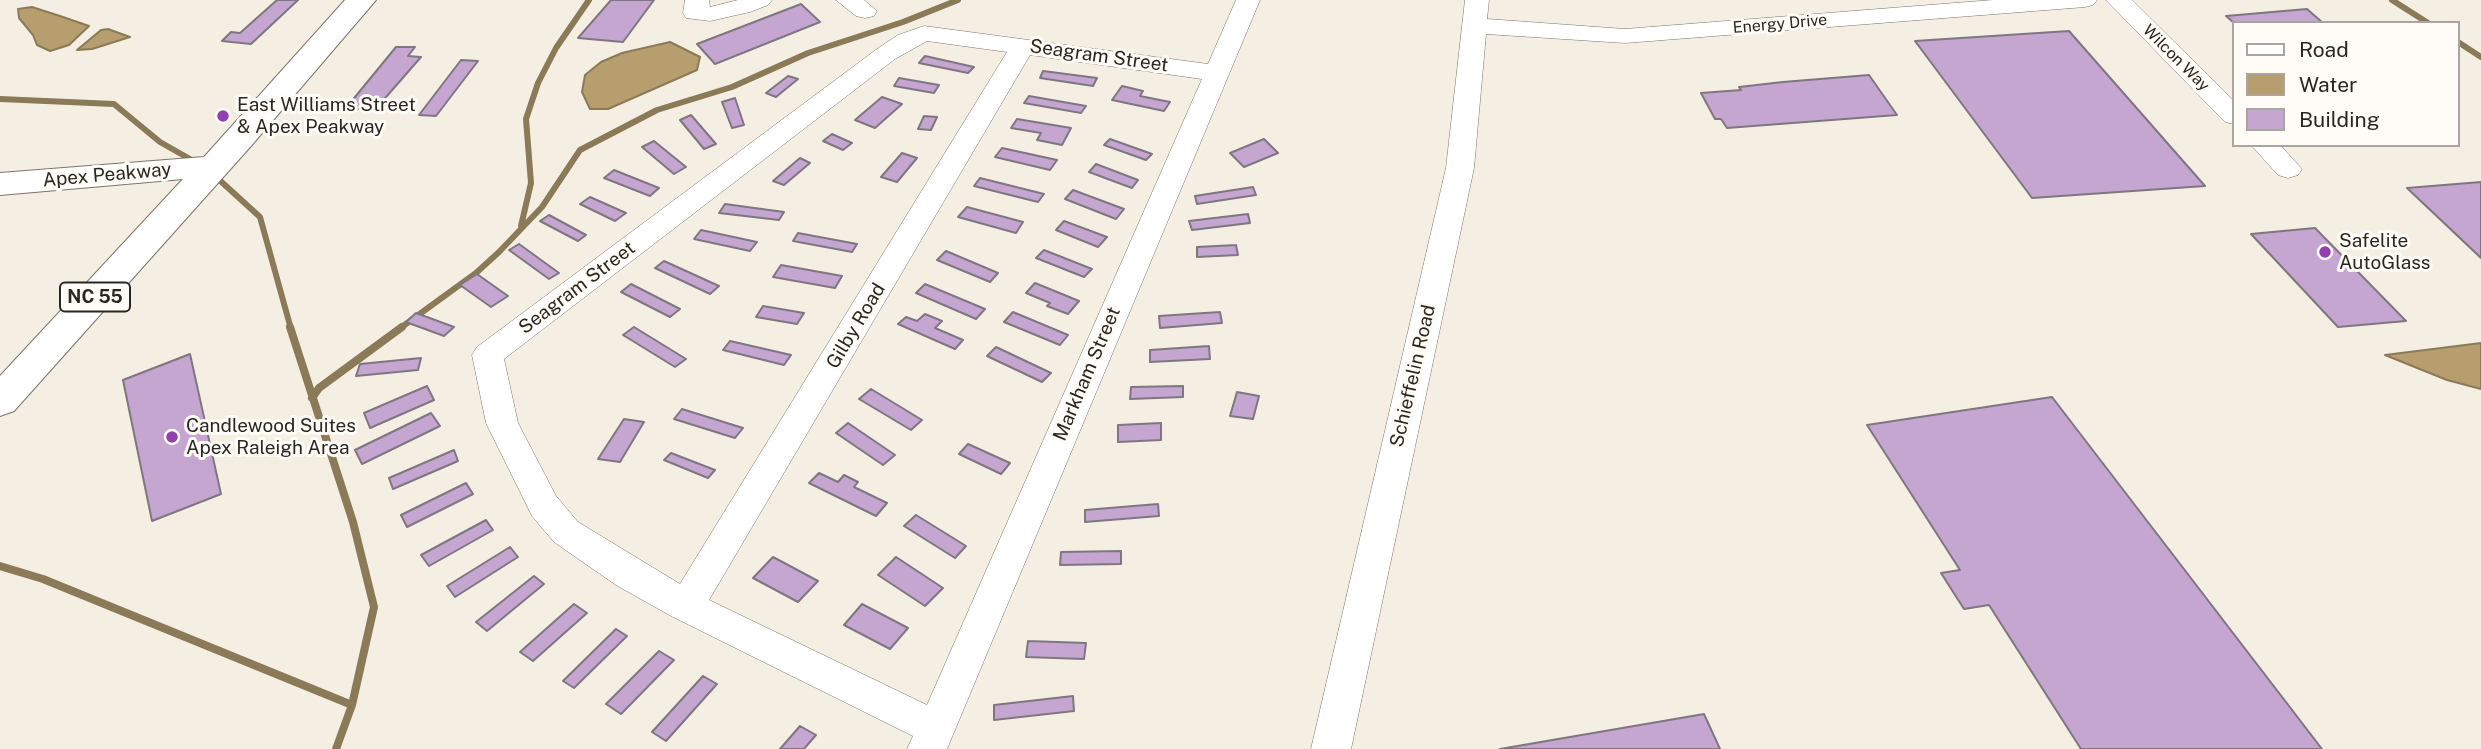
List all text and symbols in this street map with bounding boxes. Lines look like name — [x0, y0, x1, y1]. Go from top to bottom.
street label: Energy Drive — [1732, 10, 1828, 38]
street label: Wilcon Way — [2139, 21, 2213, 95]
legend — [2232, 21, 2460, 147]
street label: Seagram Street — [1028, 35, 1170, 77]
text: Road — [2299, 37, 2349, 62]
text: Water — [2299, 72, 2357, 97]
place label: East Williams Street & Apex Peakway — [237, 94, 416, 138]
text: Building — [2299, 107, 2380, 132]
marker: East Williams Street & Apex Peakway — [215, 108, 231, 124]
street label: Apex Peakway — [42, 158, 172, 192]
place label: Safelite AutoGlass — [2339, 230, 2430, 274]
street label: Seagram Street — [514, 237, 640, 339]
marker: Safelite AutoGlass — [2317, 244, 2333, 260]
street label: Gilby Road — [822, 279, 890, 373]
road number: NC 55 — [60, 282, 130, 312]
street label: Schieffelin Road — [1386, 303, 1440, 449]
street label: Markham Street — [1049, 304, 1125, 444]
place label: Candlewood Suites Apex Raleigh Area — [186, 415, 356, 459]
marker: Candlewood Suites Apex Raleigh Area — [164, 429, 180, 445]

